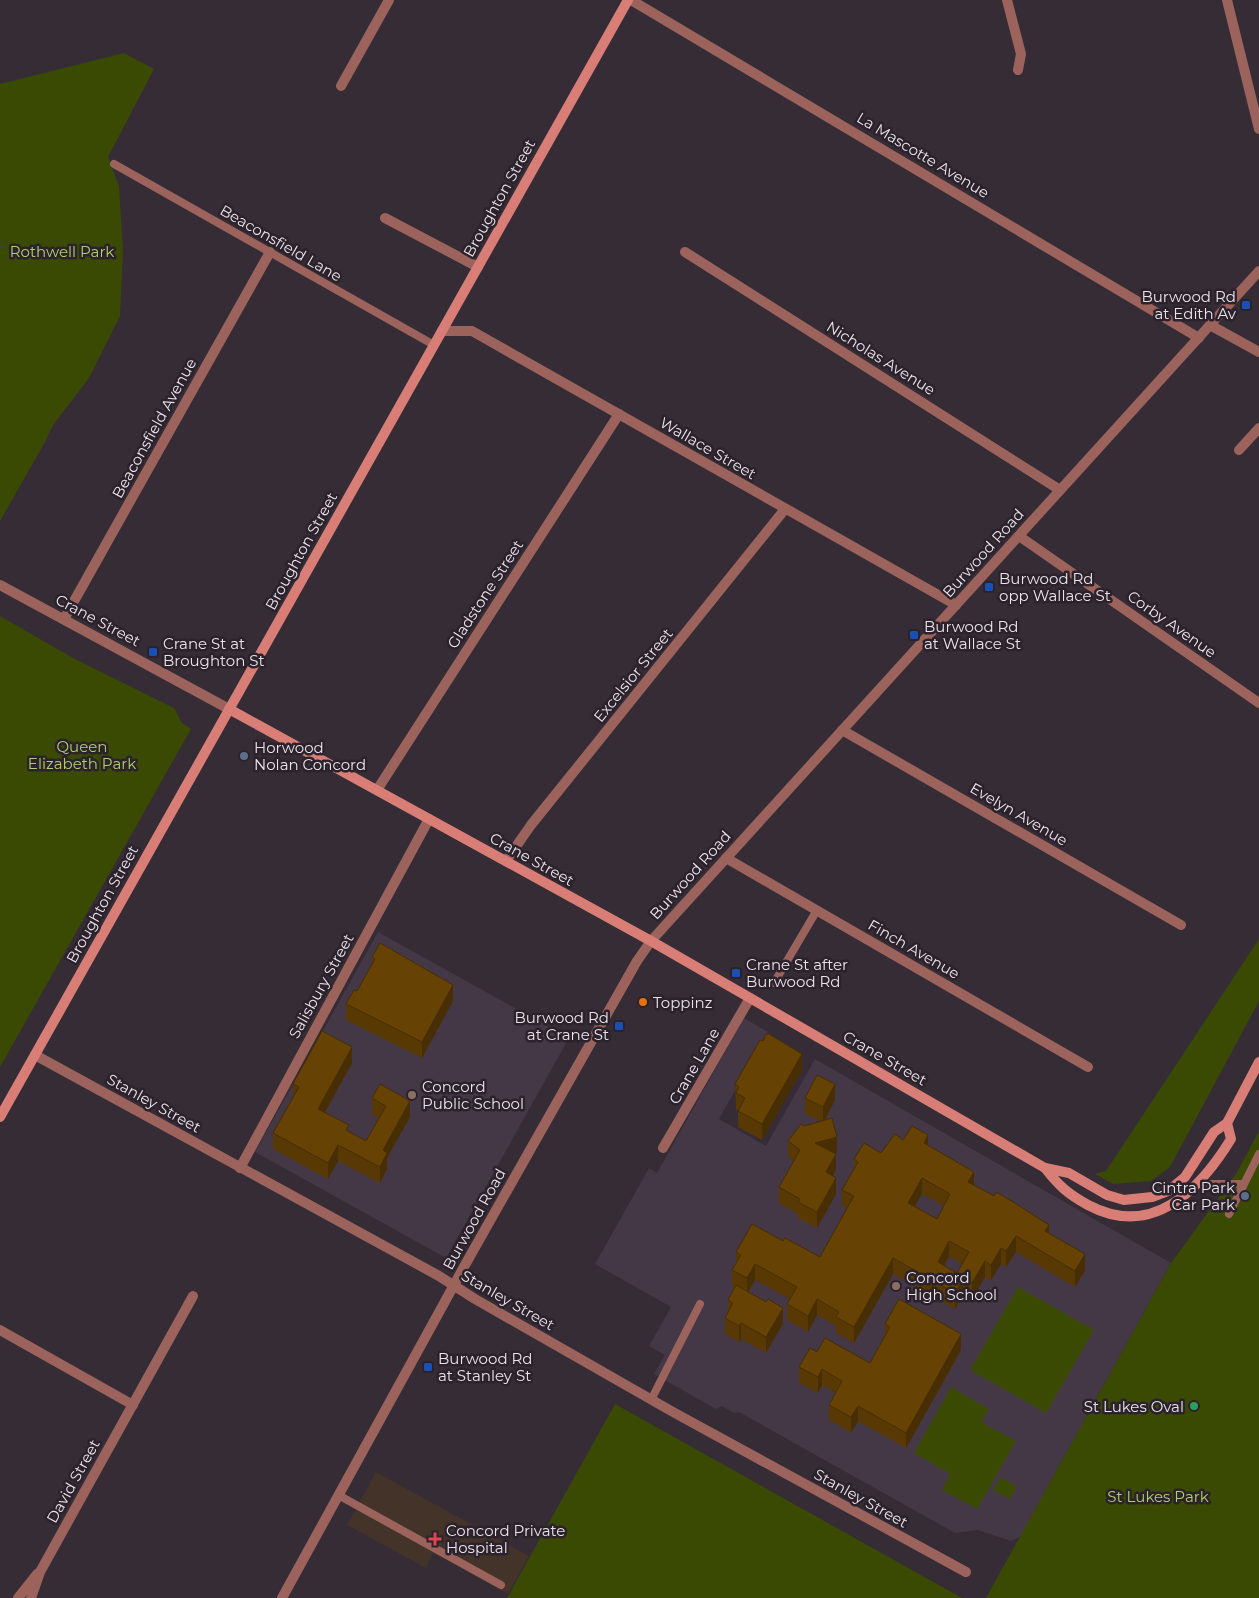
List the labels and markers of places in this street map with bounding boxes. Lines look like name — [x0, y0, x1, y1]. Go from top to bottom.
place label: Burwood Rd at Edith Av — [1141, 287, 1237, 323]
marker: Burwood Rd at Edith Av — [1240, 299, 1252, 311]
place label: Burwood Rd opp Wallace St — [999, 569, 1111, 605]
marker: Burwood Rd opp Wallace St — [983, 581, 995, 593]
place label: Burwood Rd at Wallace St — [924, 617, 1021, 653]
marker: Burwood Rd at Wallace St — [908, 629, 920, 641]
place label: Crane St at Broughton St — [163, 634, 265, 670]
marker: Crane St at Broughton St — [147, 646, 159, 658]
place label: Horwood Nolan Concord — [254, 738, 366, 774]
marker: Horwood Nolan Concord — [238, 750, 250, 762]
place label: Crane St after Burwood Rd — [746, 955, 848, 991]
marker: Crane St after Burwood Rd — [730, 967, 742, 979]
place label: Toppinz — [653, 993, 713, 1012]
marker: Toppinz — [637, 996, 649, 1008]
place label: Burwood Rd at Crane St — [514, 1008, 609, 1044]
marker: Burwood Rd at Crane St — [613, 1020, 625, 1032]
place label: Concord Public School — [422, 1077, 524, 1113]
marker: Concord Public School — [406, 1089, 418, 1101]
place label: Cintra Park Car Park — [1152, 1178, 1235, 1214]
marker: Cintra Park Car Park — [1239, 1190, 1251, 1202]
place label: Concord High School — [906, 1268, 997, 1304]
marker: Concord High School — [890, 1280, 902, 1292]
place label: Burwood Rd at Stanley St — [438, 1349, 533, 1385]
marker: Burwood Rd at Stanley St — [422, 1361, 434, 1373]
place label: St Lukes Oval — [1084, 1397, 1184, 1416]
marker: St Lukes Oval — [1188, 1400, 1200, 1412]
place label: Concord Private Hospital — [446, 1521, 565, 1557]
marker: Concord Private Hospital — [428, 1532, 442, 1546]

